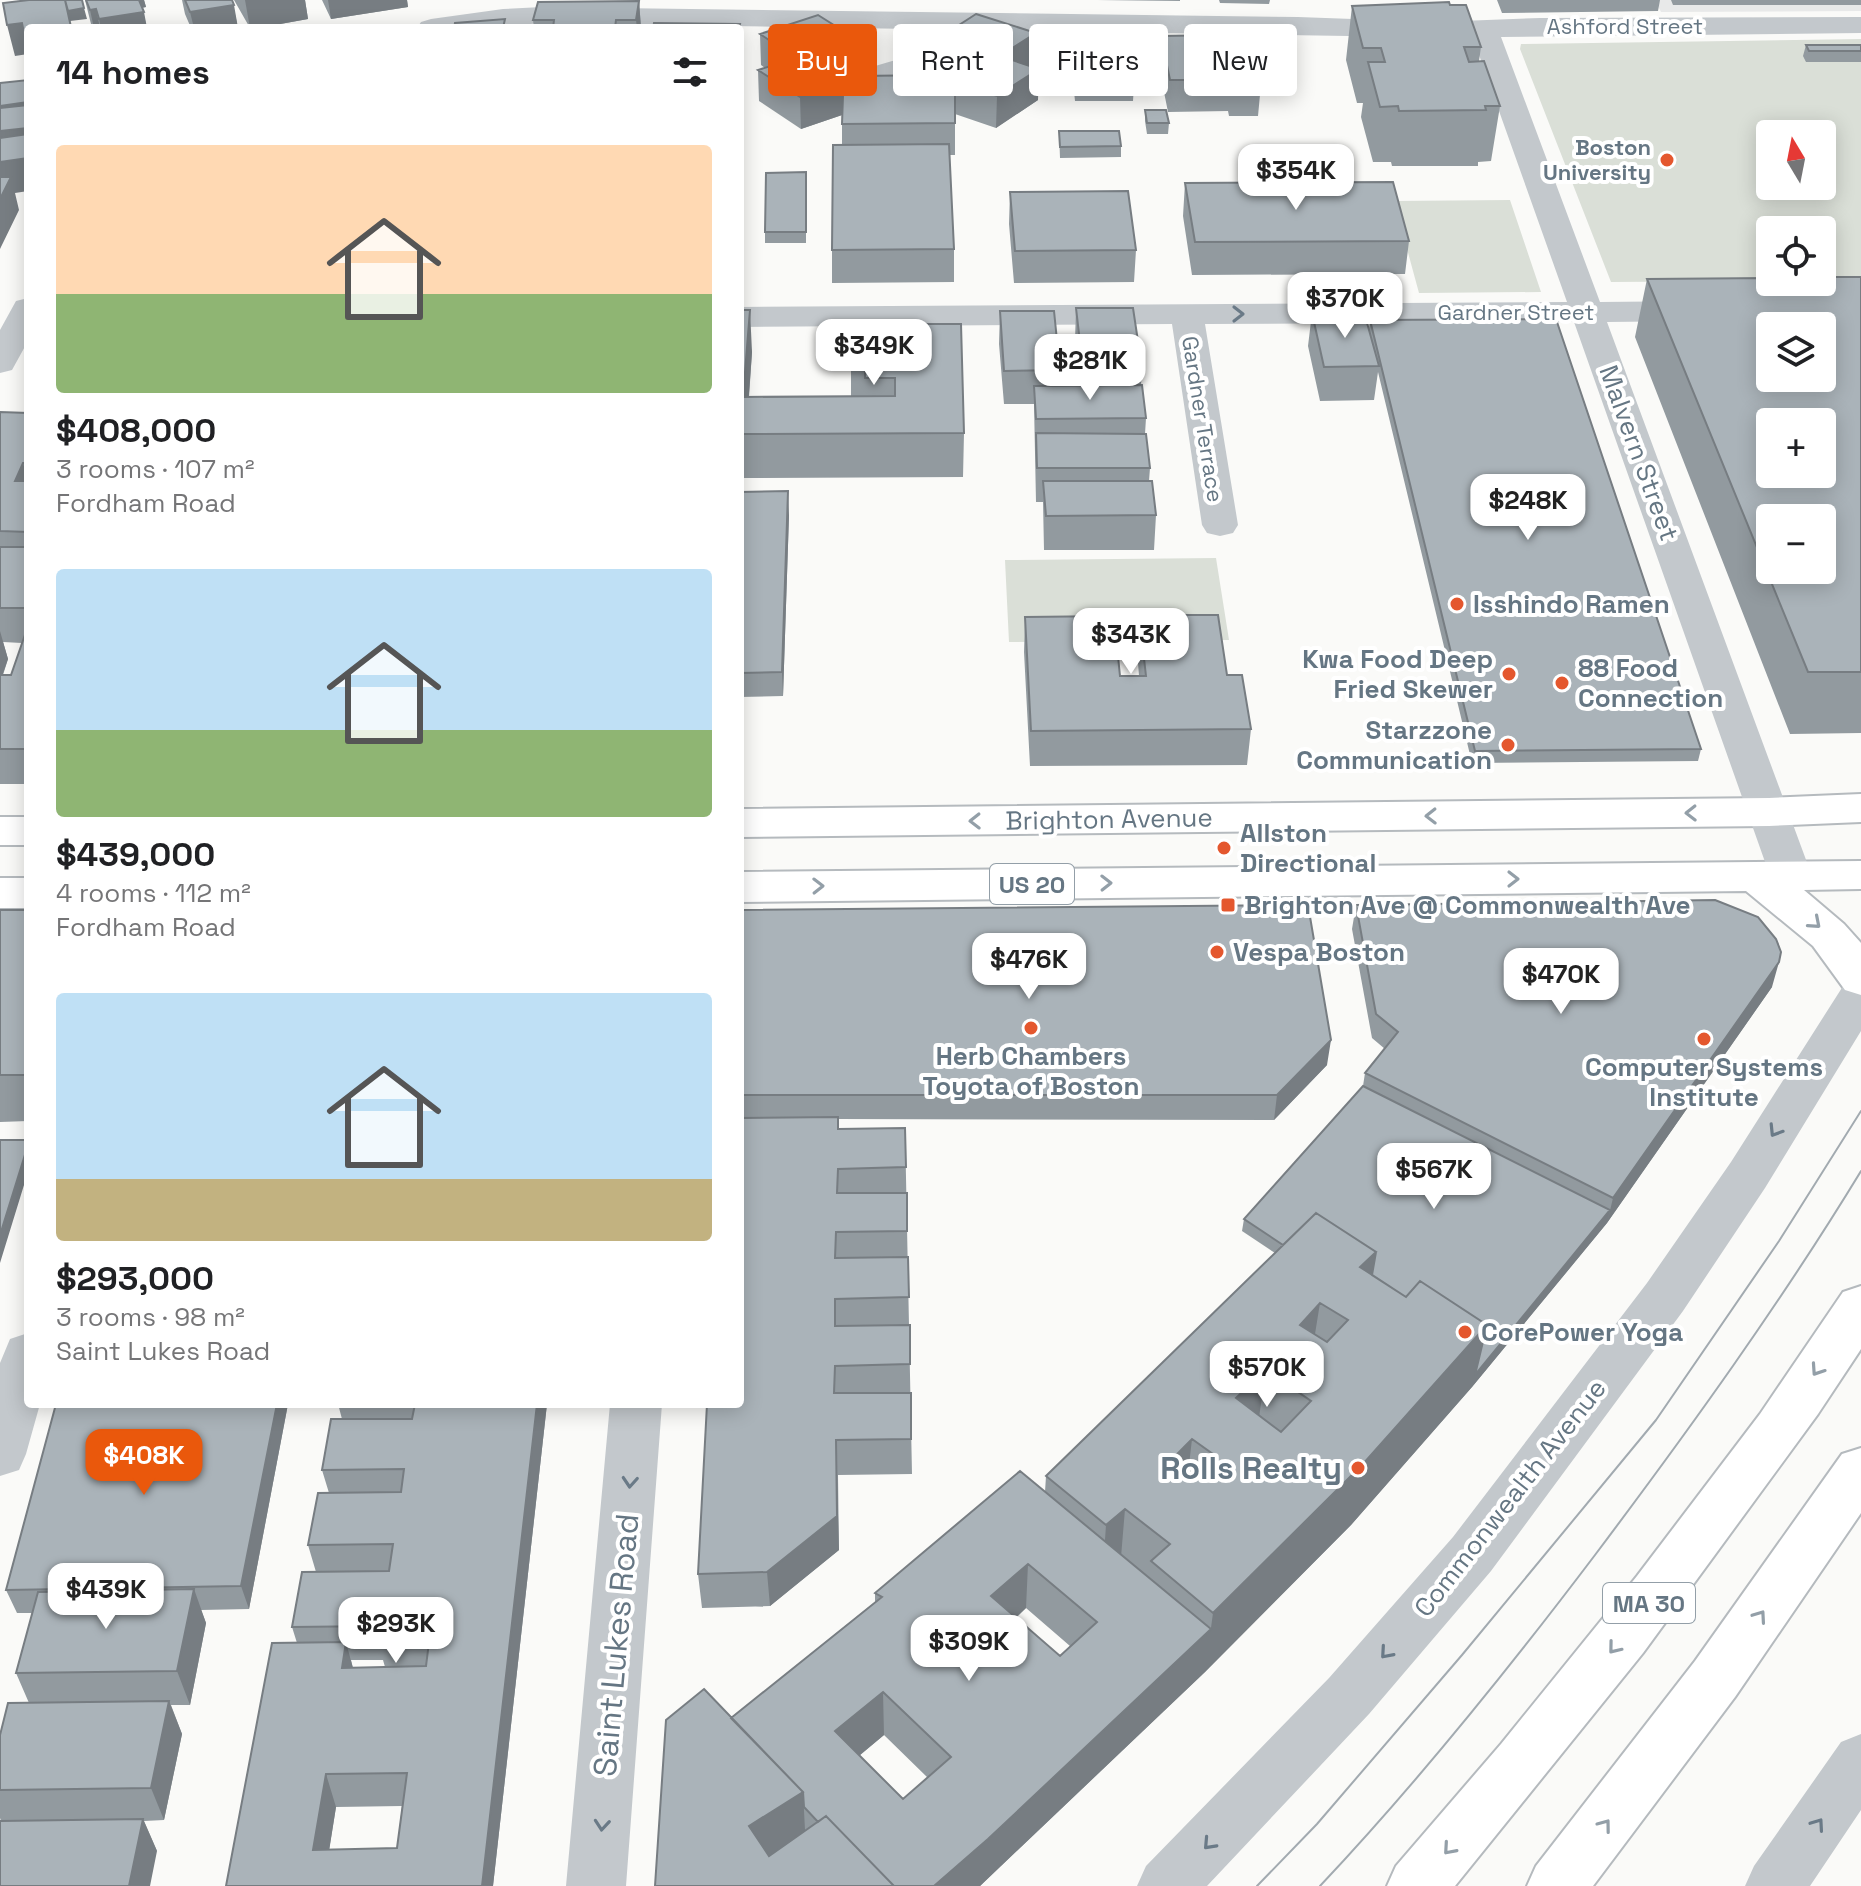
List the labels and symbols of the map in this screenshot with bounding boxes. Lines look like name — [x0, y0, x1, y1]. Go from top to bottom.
street label: Ashford Street — [1547, 12, 1703, 40]
north arrow — [1756, 120, 1836, 200]
place label: Boston University — [1543, 133, 1651, 186]
pin: $354K — [1240, 144, 1352, 212]
marker: Boston University — [1658, 151, 1676, 169]
pin: $370K — [1289, 272, 1401, 340]
street label: Gardner Street — [1438, 298, 1594, 326]
one-way arrow — [1232, 305, 1245, 323]
pin: $349K — [818, 319, 930, 387]
pin: $281K — [1034, 334, 1146, 402]
street label: Gardner Terrace — [1176, 334, 1230, 504]
street label: Malvern Street — [1591, 360, 1687, 546]
pin: $248K — [1472, 474, 1584, 542]
place label: Isshindo Ramen — [1473, 587, 1670, 621]
marker: Isshindo Ramen — [1448, 595, 1466, 613]
pin: $343K — [1075, 608, 1187, 676]
place label: Kwa Food Deep Fried Skewer — [1302, 642, 1493, 706]
place label: 88 Food Connection — [1578, 651, 1723, 715]
marker: Kwa Food Deep Fried Skewer — [1500, 665, 1518, 683]
marker: 88 Food Connection — [1553, 674, 1571, 692]
place label: Starzzone Communication — [1296, 713, 1492, 777]
marker: Starzzone Communication — [1499, 736, 1517, 754]
street label: Brighton Avenue — [1005, 800, 1213, 838]
one-way arrow — [1684, 804, 1697, 822]
one-way arrow — [1424, 807, 1437, 825]
one-way arrow — [968, 812, 981, 830]
place label: Allston Directional — [1240, 816, 1377, 880]
marker: Allston Directional — [1215, 839, 1233, 857]
road number: US 20 — [990, 864, 1074, 904]
one-way arrow — [1507, 870, 1520, 888]
one-way arrow — [1100, 874, 1113, 892]
one-way arrow — [812, 877, 825, 895]
place label: Brighton Ave @ Commonwealth Ave — [1244, 888, 1691, 922]
marker: Brighton Ave @ Commonwealth Ave — [1219, 896, 1237, 914]
one-way arrow — [1805, 913, 1820, 928]
pin: $476K — [973, 933, 1085, 1001]
place label: Vespa Boston — [1233, 935, 1405, 969]
marker: Vespa Boston — [1208, 943, 1226, 961]
pin: $470K — [1505, 948, 1617, 1016]
marker: Herb Chambers Toyota of Boston — [1022, 1019, 1040, 1037]
marker: Computer Systems Institute — [1695, 1030, 1713, 1048]
place label: Herb Chambers Toyota of Boston — [922, 1039, 1140, 1103]
place label: Computer Systems Institute — [1585, 1050, 1823, 1114]
one-way arrow — [1769, 1122, 1784, 1137]
pin: $567K — [1378, 1143, 1490, 1211]
place label: CorePower Yoga — [1481, 1315, 1683, 1349]
marker: CorePower Yoga — [1456, 1323, 1474, 1341]
pin: $570K — [1211, 1341, 1323, 1409]
one-way arrow — [1812, 1362, 1827, 1376]
street label: Commonwealth Avenue — [1407, 1372, 1613, 1624]
pin: $408K — [88, 1429, 200, 1497]
place label: Rolls Realty — [1160, 1448, 1342, 1488]
marker: Rolls Realty — [1349, 1459, 1367, 1477]
one-way arrow — [621, 1476, 638, 1489]
street label: Saint Lukes Road — [585, 1512, 647, 1778]
pin: $439K — [50, 1563, 162, 1631]
road number: MA 30 — [1603, 1583, 1695, 1623]
pin: $293K — [340, 1597, 452, 1665]
one-way arrow — [1750, 1610, 1765, 1625]
pin: $309K — [913, 1615, 1025, 1683]
one-way arrow — [1609, 1638, 1624, 1653]
one-way arrow — [1381, 1644, 1395, 1659]
one-way arrow — [1808, 1818, 1823, 1832]
one-way arrow — [594, 1819, 611, 1832]
one-way arrow — [1595, 1819, 1609, 1833]
one-way arrow — [1204, 1834, 1218, 1849]
one-way arrow — [1445, 1839, 1459, 1854]

